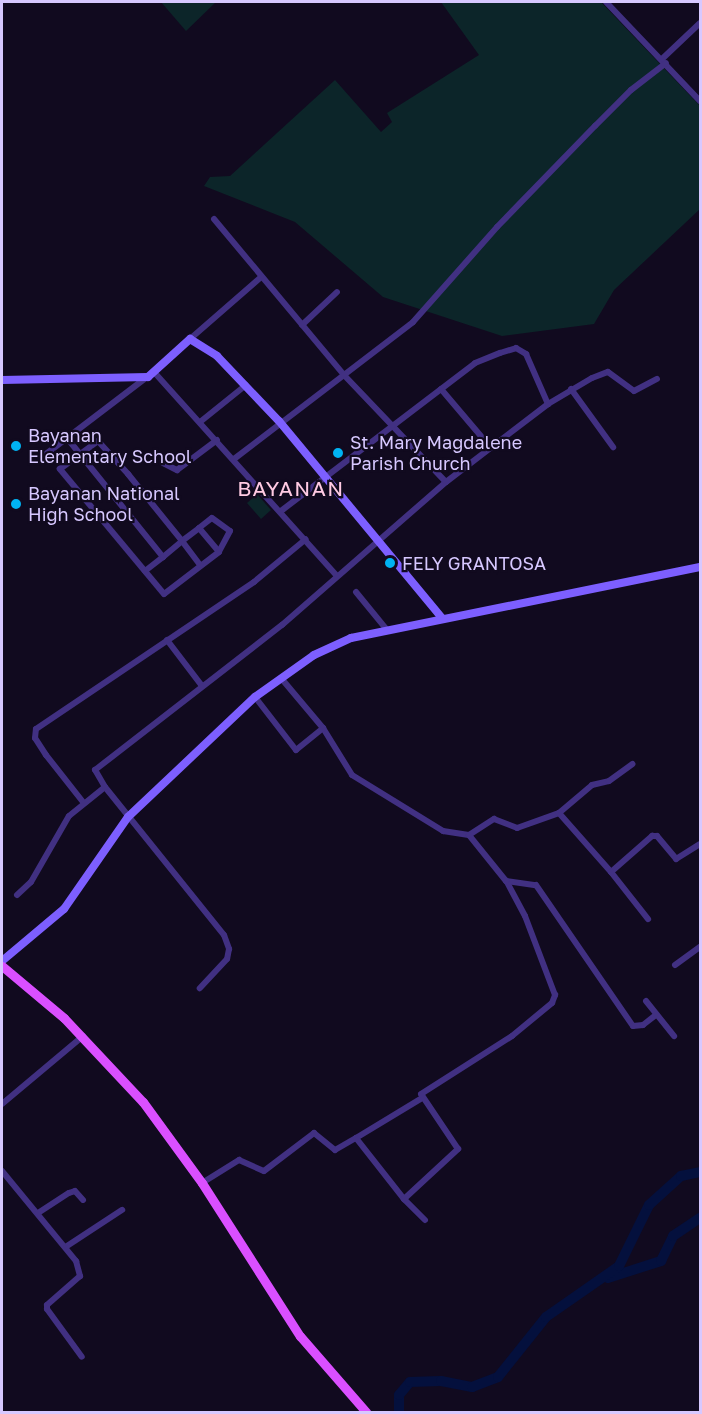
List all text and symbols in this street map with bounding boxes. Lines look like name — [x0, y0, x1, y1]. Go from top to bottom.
place label: Bayanan Elementary School — [28, 425, 192, 468]
place label: St. Mary Magdalene Parish Church — [350, 432, 522, 474]
marker: Bayanan Elementary School — [9, 439, 23, 453]
marker: St. Mary Magdalene Parish Church — [331, 446, 345, 460]
district label: BAYANAN — [237, 475, 345, 501]
place label: Bayanan National High School — [28, 483, 180, 526]
marker: Bayanan National High School — [9, 497, 23, 511]
place label: FELY GRANTOSA — [402, 552, 546, 574]
marker: FELY GRANTOSA — [383, 556, 397, 570]

